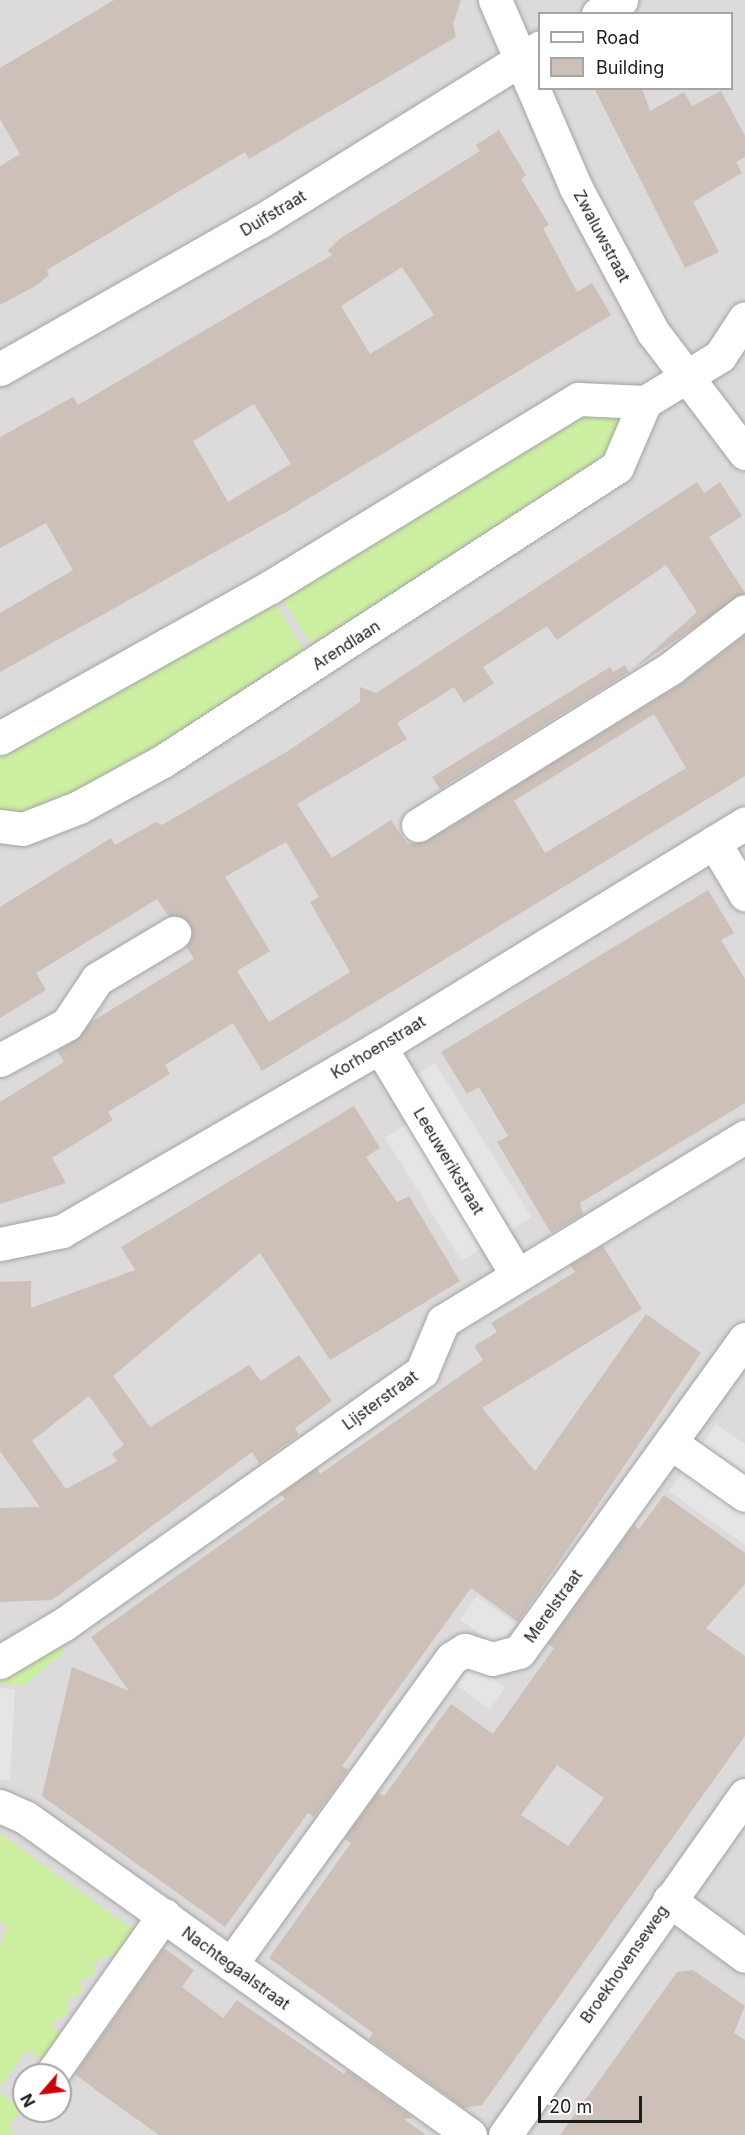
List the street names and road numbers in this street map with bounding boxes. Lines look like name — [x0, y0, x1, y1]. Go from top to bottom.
street label: Duifstraat — [237, 186, 309, 240]
street label: Zwaluwstraat — [570, 187, 634, 285]
street label: Arendlaan — [309, 616, 383, 674]
street label: Korhoenstraat — [327, 1011, 429, 1083]
street label: Leeuwerikstraat — [410, 1104, 488, 1218]
street label: Lijsterstraat — [339, 1366, 421, 1434]
street label: Merelstraat — [520, 1566, 586, 1646]
street label: Broekhovenseweg — [576, 1901, 672, 2027]
street label: Nachtegaalstraat — [178, 1922, 294, 2014]

